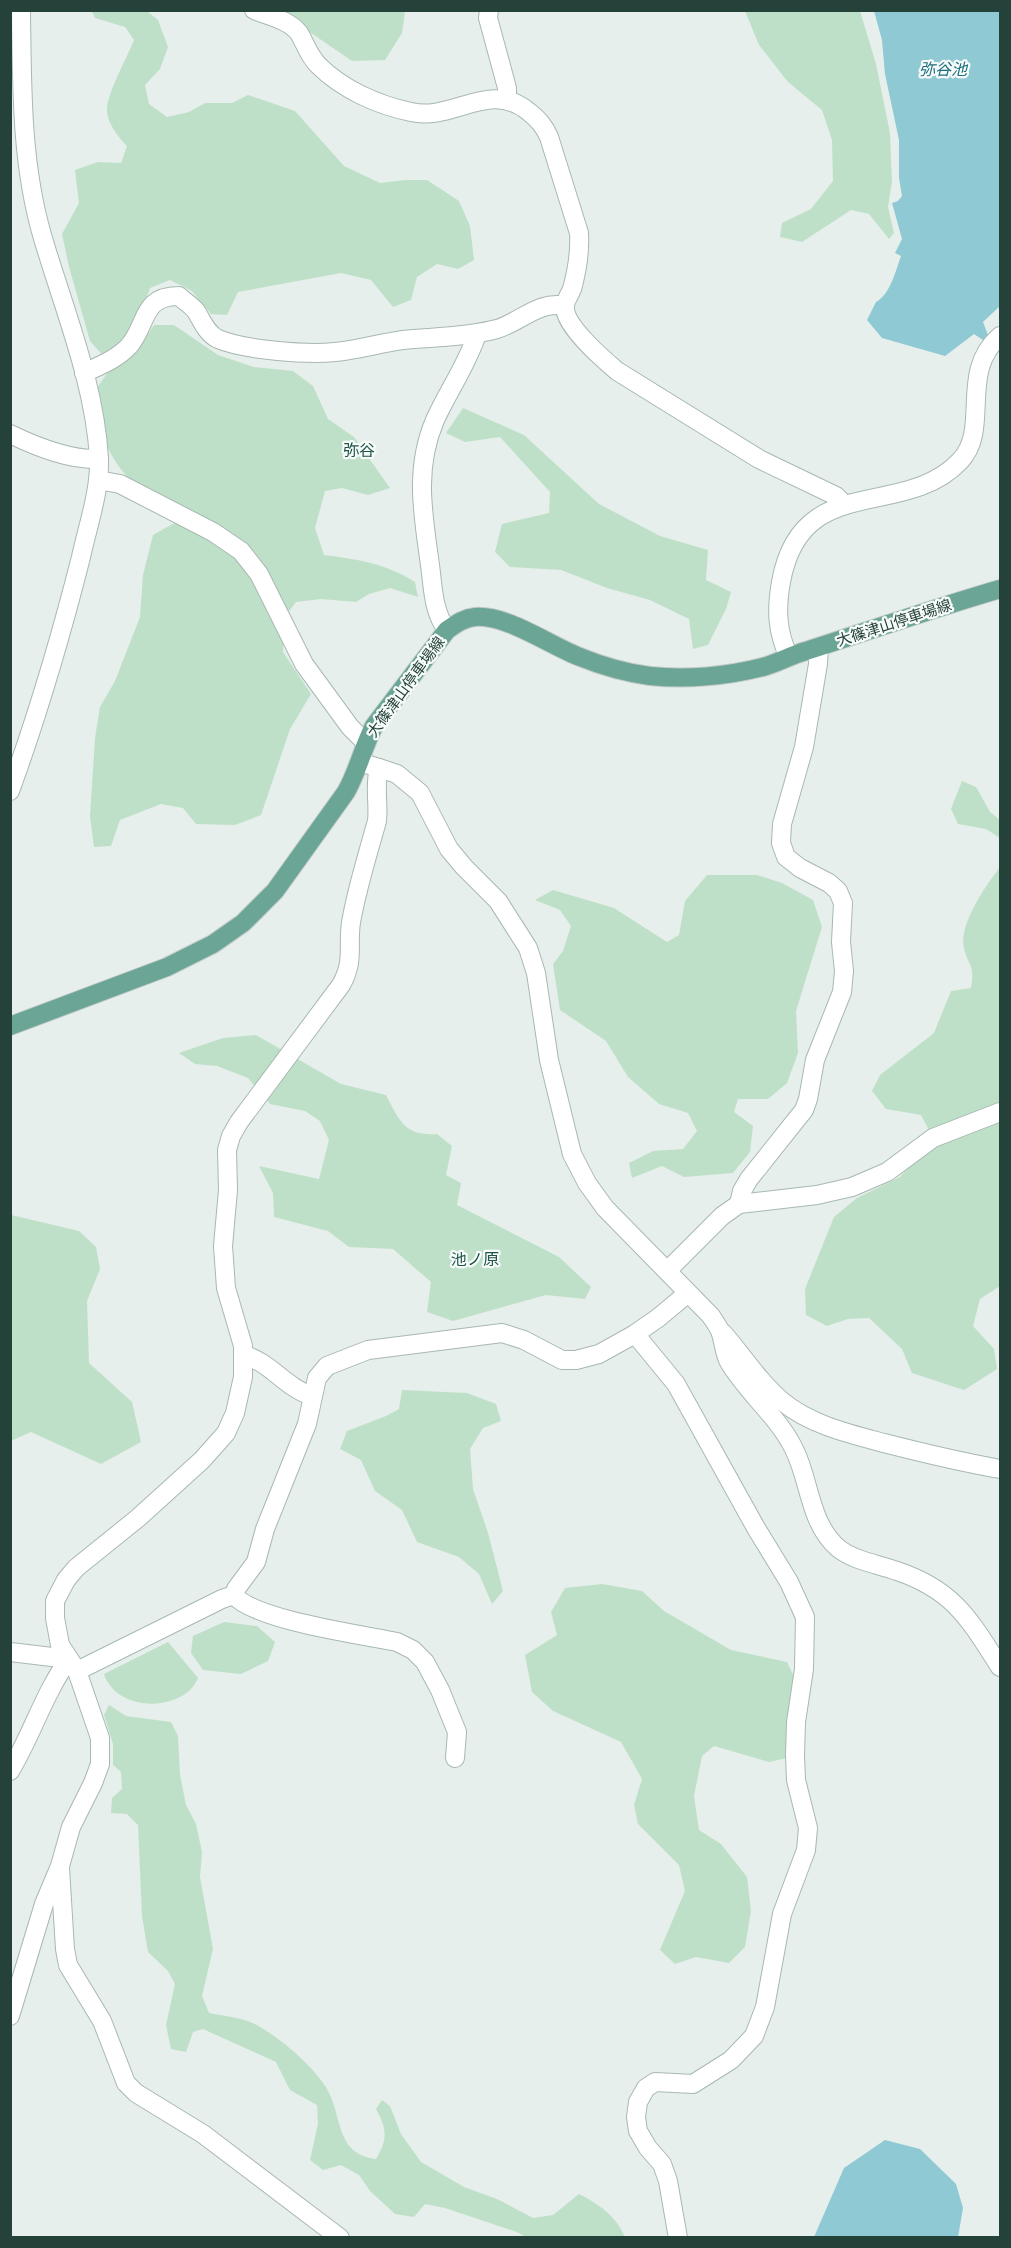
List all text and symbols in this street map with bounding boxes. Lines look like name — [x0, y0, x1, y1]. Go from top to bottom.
water label: 弥谷池 — [919, 61, 969, 78]
district label: 弥谷 — [343, 442, 375, 459]
street label: 大篠津山停車場線 — [834, 596, 954, 649]
street label: 大篠津山停車場線 — [363, 633, 448, 740]
district label: 池ノ原 — [451, 1251, 499, 1268]

